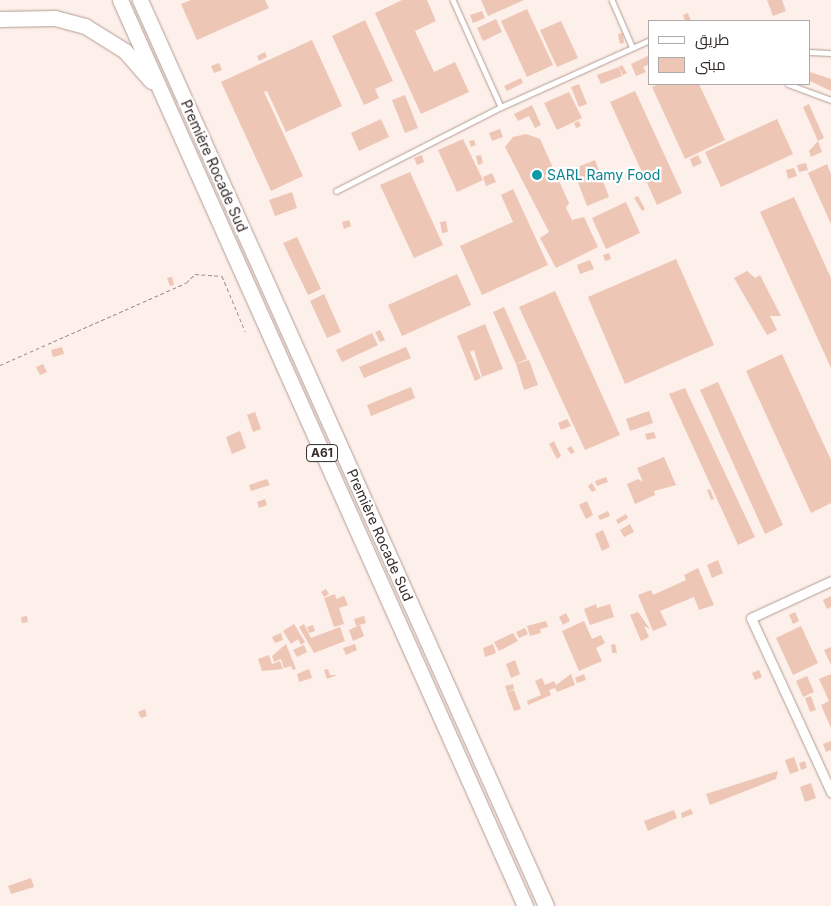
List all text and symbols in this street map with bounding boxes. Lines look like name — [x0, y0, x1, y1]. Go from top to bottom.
legend — [648, 20, 811, 85]
text: طريق — [695, 30, 729, 49]
text: مبنى — [695, 55, 726, 74]
street label: Première Rocade Sud — [177, 97, 251, 235]
place label: SARL Ramy Food — [547, 167, 660, 183]
marker: SARL Ramy Food — [531, 169, 543, 181]
road number: A61 — [306, 443, 338, 462]
street label: Première Rocade Sud — [343, 466, 417, 604]

